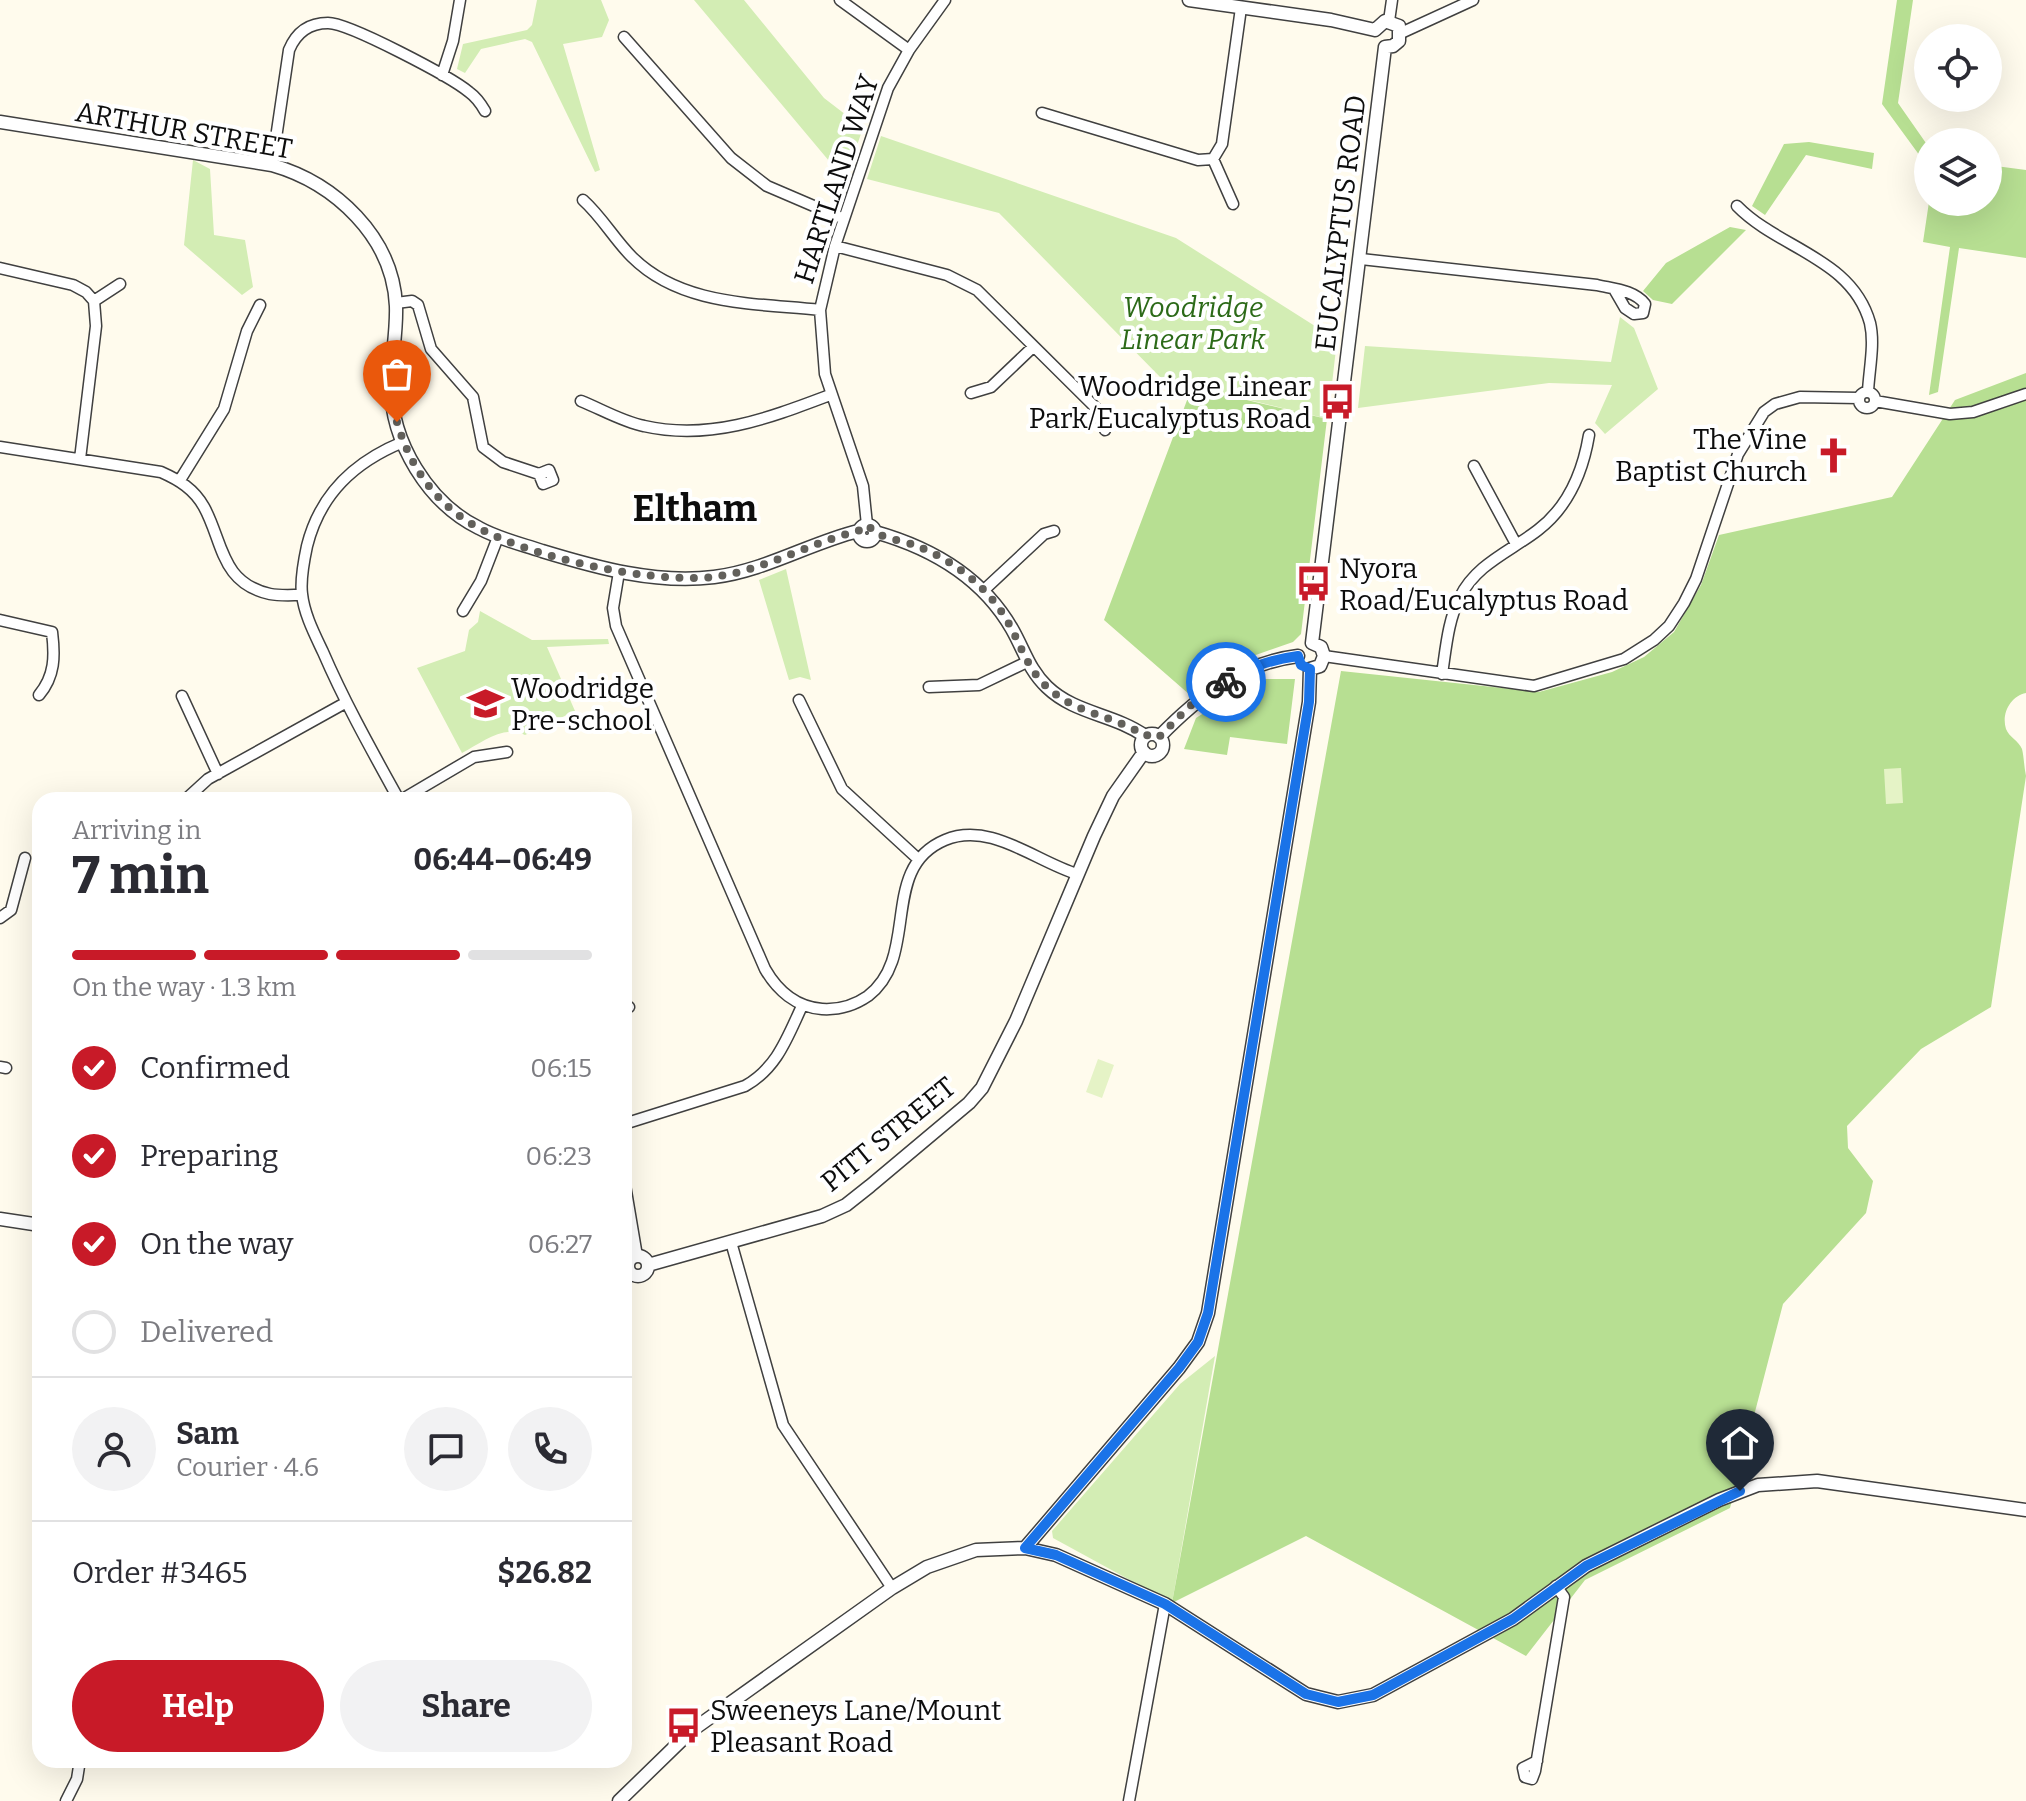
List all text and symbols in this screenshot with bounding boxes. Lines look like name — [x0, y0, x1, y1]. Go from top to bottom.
map controls — [1914, 24, 2002, 216]
button: locate — [1914, 24, 2002, 112]
street label: HARTLAND WAY — [787, 71, 886, 288]
street label: EUCALYPTUS ROAD — [1308, 93, 1373, 353]
street label: ARTHUR STREET — [73, 95, 295, 166]
button: layers — [1914, 128, 2002, 216]
park label: Woodridge Linear Park — [1120, 291, 1266, 356]
pin — [363, 340, 431, 422]
icon: bag — [375, 352, 419, 396]
place label: Woodridge Linear Park/Eucalyptus Road — [1029, 370, 1311, 435]
bus stop icon: Woodridge Linear Park/Eucalyptus Road — [1318, 383, 1356, 421]
place label: The Vine Baptist Church — [1615, 423, 1807, 488]
church icon: The Vine Baptist Church — [1814, 436, 1852, 474]
district label: Eltham — [633, 487, 757, 531]
place label: Nyora Road/Eucalyptus Road — [1339, 552, 1628, 617]
bus stop icon: Nyora Road/Eucalyptus Road — [1294, 565, 1332, 603]
courier — [1186, 642, 1266, 722]
icon: bike — [1204, 660, 1248, 704]
place label: Woodridge Pre-school — [511, 672, 654, 737]
school or university icon: Woodridge Pre-school — [466, 685, 504, 723]
text: Arriving in — [72, 815, 201, 846]
text: 06:44–06:49 — [413, 842, 592, 878]
text: 7 min — [72, 844, 209, 907]
text: On the way · 1.3 km — [72, 972, 296, 1003]
icon: check — [72, 1046, 116, 1090]
text: Confirmed — [140, 1050, 290, 1086]
text: 06:15 — [530, 1053, 592, 1084]
street label: PITT STREET — [815, 1070, 962, 1199]
icon: check — [72, 1134, 116, 1178]
text: Preparing — [140, 1138, 278, 1174]
text: 06:23 — [526, 1141, 592, 1172]
icon: check — [72, 1222, 116, 1266]
text: On the way — [140, 1226, 293, 1262]
text: 06:27 — [528, 1229, 592, 1260]
text: Delivered — [140, 1314, 273, 1350]
button: person — [72, 1407, 156, 1491]
button: chat — [404, 1407, 488, 1491]
button: phone — [508, 1407, 592, 1491]
pin — [1706, 1409, 1774, 1491]
text: Sam — [176, 1416, 239, 1452]
icon: home — [1718, 1421, 1762, 1465]
text: Courier · 4.6 — [176, 1452, 319, 1483]
text: Order #3465 — [72, 1555, 248, 1591]
text: $26.82 — [497, 1555, 592, 1591]
button: Help — [72, 1660, 324, 1752]
button: Share — [340, 1660, 592, 1752]
place label: Sweeneys Lane/Mount Pleasant Road — [710, 1694, 1001, 1759]
bus stop icon: Sweeneys Lane/Mount Pleasant Road — [665, 1707, 703, 1745]

